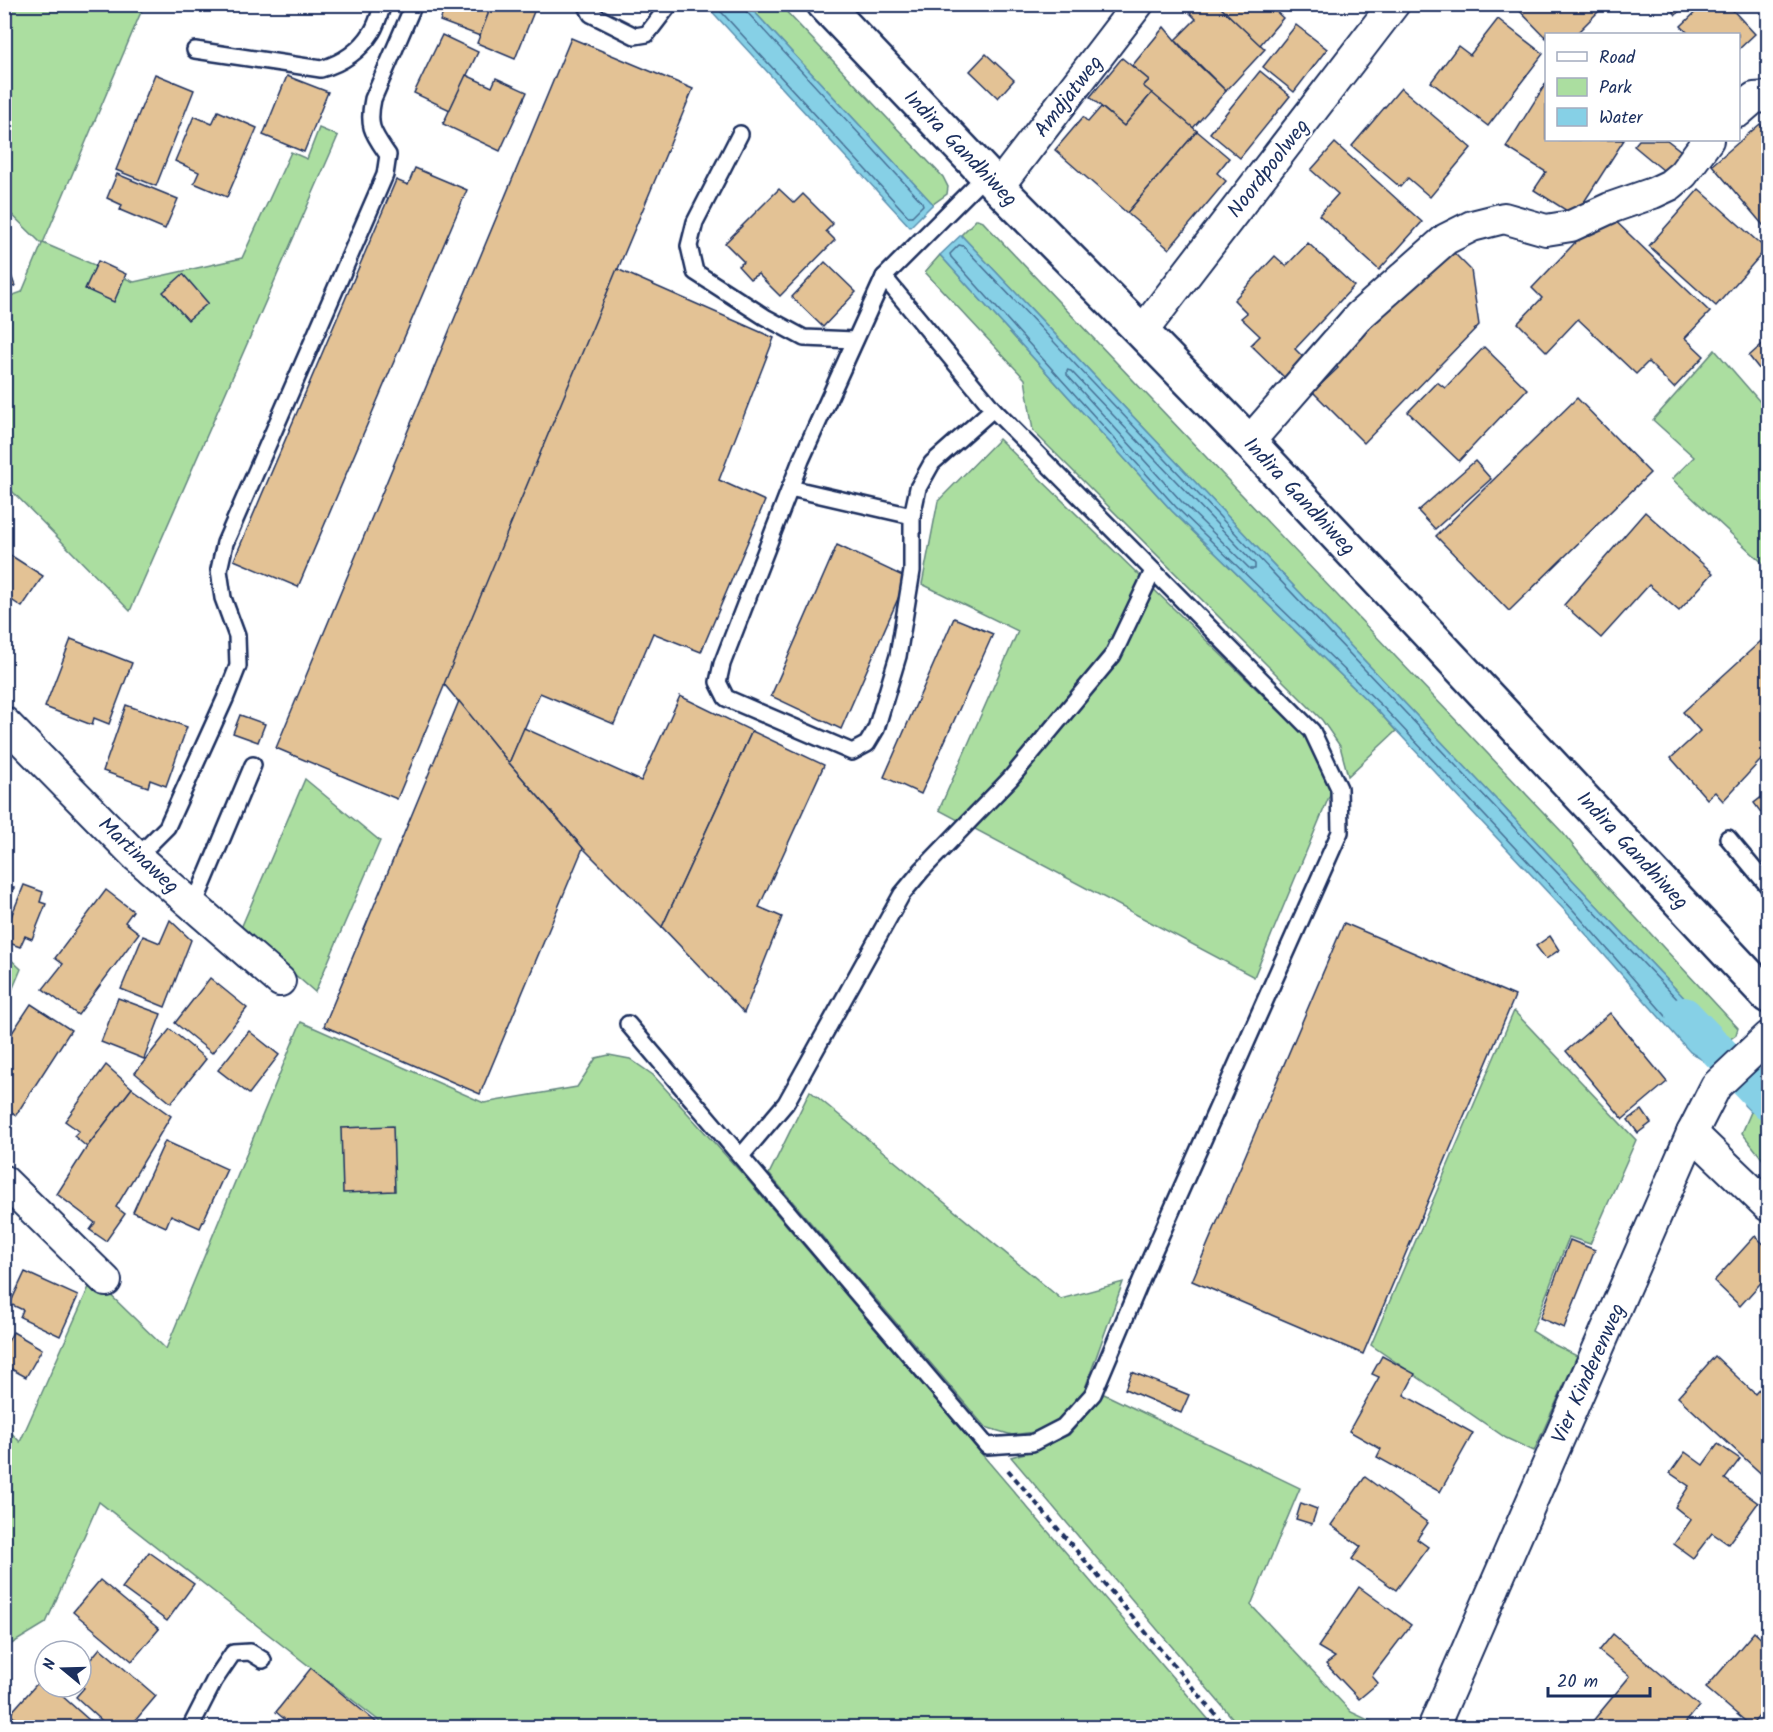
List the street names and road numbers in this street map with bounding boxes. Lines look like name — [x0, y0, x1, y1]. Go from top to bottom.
street label: Amdjatweg — [1026, 49, 1112, 145]
street label: Indira Gandhiweg — [895, 83, 1025, 215]
street label: Noordpoolweg — [1220, 112, 1319, 226]
street label: Indira Gandhiweg — [1235, 430, 1363, 564]
street label: Indira Gandhiweg — [1568, 784, 1696, 918]
street label: Martinaweg — [90, 810, 186, 903]
street label: Vier Kinderenweg — [1544, 1298, 1635, 1449]

